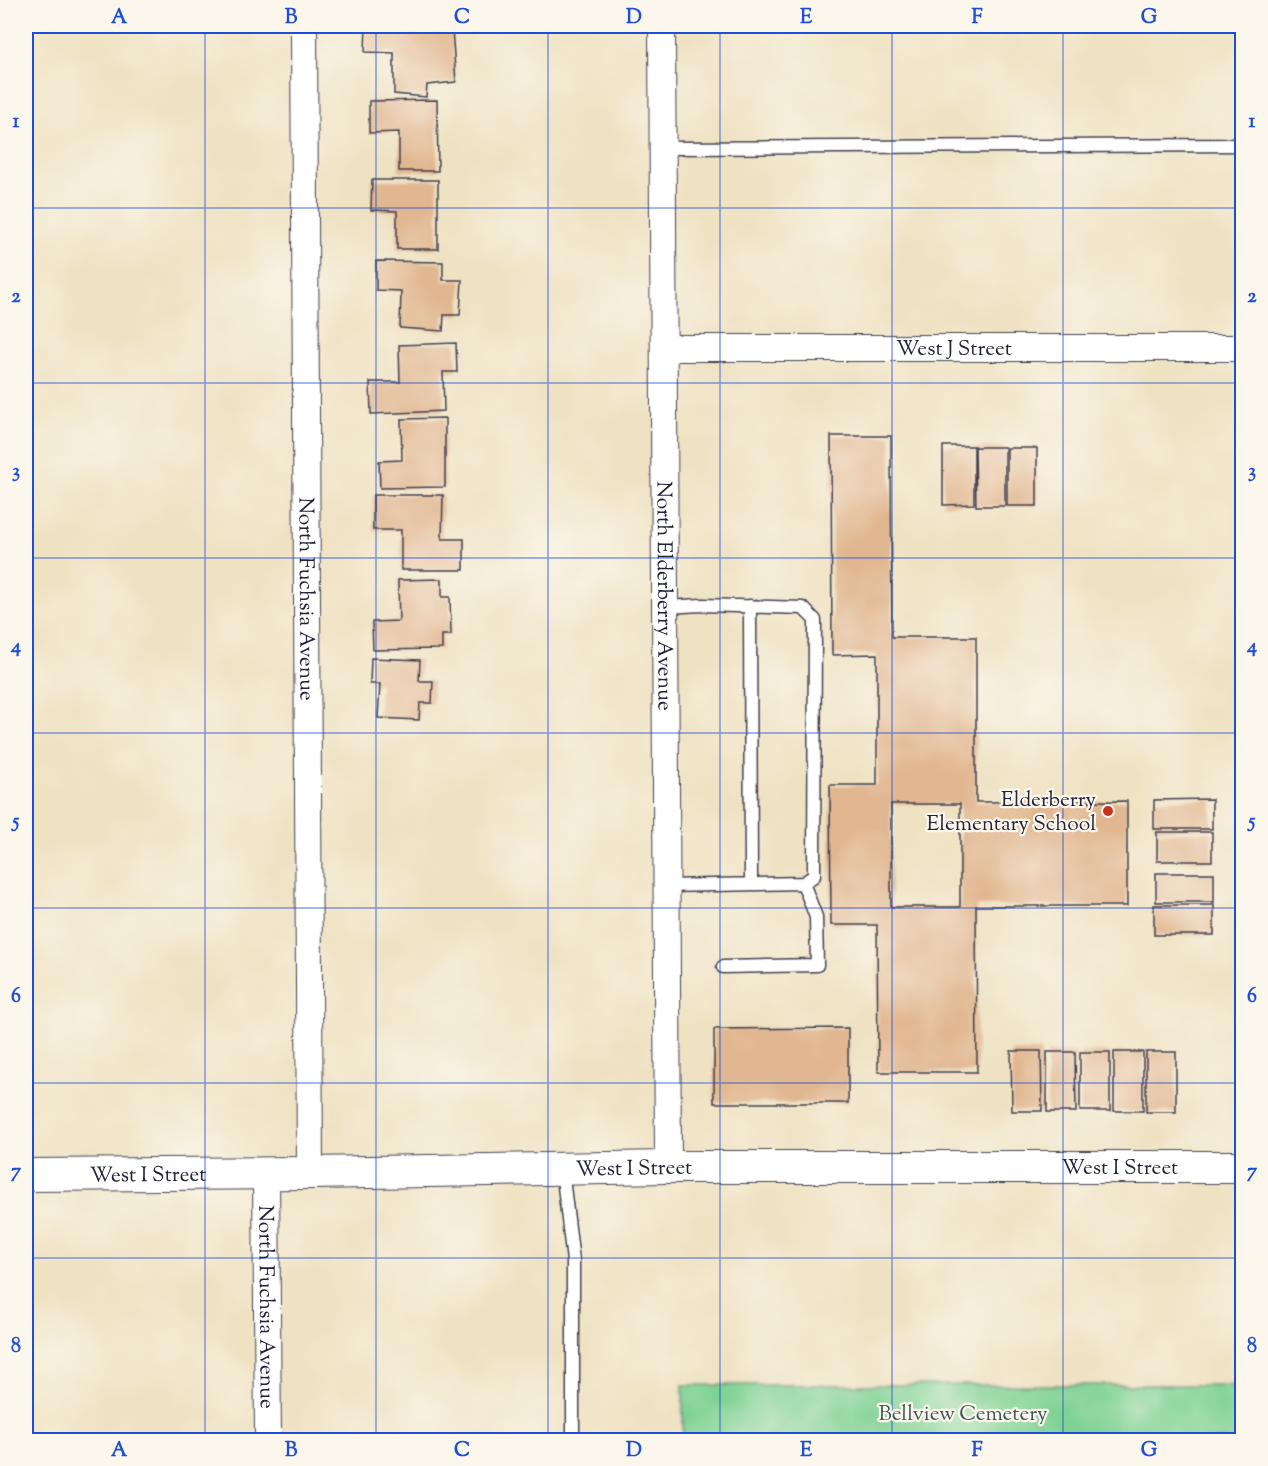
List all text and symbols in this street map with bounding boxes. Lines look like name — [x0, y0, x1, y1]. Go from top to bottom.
text: A — [111, 4, 128, 33]
text: B — [285, 4, 298, 33]
text: C — [454, 4, 470, 33]
text: D — [626, 4, 642, 33]
text: E — [800, 4, 813, 33]
text: F — [971, 4, 983, 33]
text: G — [1141, 4, 1158, 33]
text: 1 — [13, 108, 20, 137]
text: 1 — [1249, 108, 1256, 137]
text: 2 — [11, 283, 21, 312]
text: 2 — [1247, 283, 1257, 312]
street label: West J Street — [896, 335, 1012, 365]
text: 3 — [12, 458, 20, 487]
text: 3 — [1248, 458, 1256, 487]
street label: North Elderberry Avenue — [647, 481, 679, 711]
street label: North Fuchsia Avenue — [289, 497, 321, 701]
text: 4 — [10, 633, 21, 662]
text: 4 — [1246, 633, 1257, 662]
place label: Elderberry Elementary School — [927, 786, 1097, 840]
marker: Elderberry Elementary School — [1101, 804, 1115, 818]
text: 5 — [11, 808, 20, 837]
text: 5 — [1247, 808, 1256, 837]
text: 6 — [11, 983, 21, 1012]
text: 6 — [1247, 983, 1257, 1012]
street label: West I Street — [575, 1154, 692, 1186]
street label: West I Street — [1062, 1154, 1178, 1184]
text: 7 — [11, 1158, 22, 1187]
text: 7 — [1247, 1158, 1258, 1187]
street label: West I Street — [90, 1161, 206, 1192]
street label: North Fuchsia Avenue — [249, 1205, 281, 1409]
text: 8 — [11, 1333, 21, 1362]
text: 8 — [1247, 1333, 1257, 1362]
park label: Bellview Cemetery — [878, 1400, 1048, 1430]
text: A — [111, 1437, 128, 1466]
text: B — [285, 1437, 298, 1466]
text: C — [454, 1437, 470, 1466]
text: D — [626, 1437, 642, 1466]
text: E — [800, 1437, 813, 1466]
text: F — [971, 1437, 983, 1466]
text: G — [1141, 1437, 1158, 1466]

